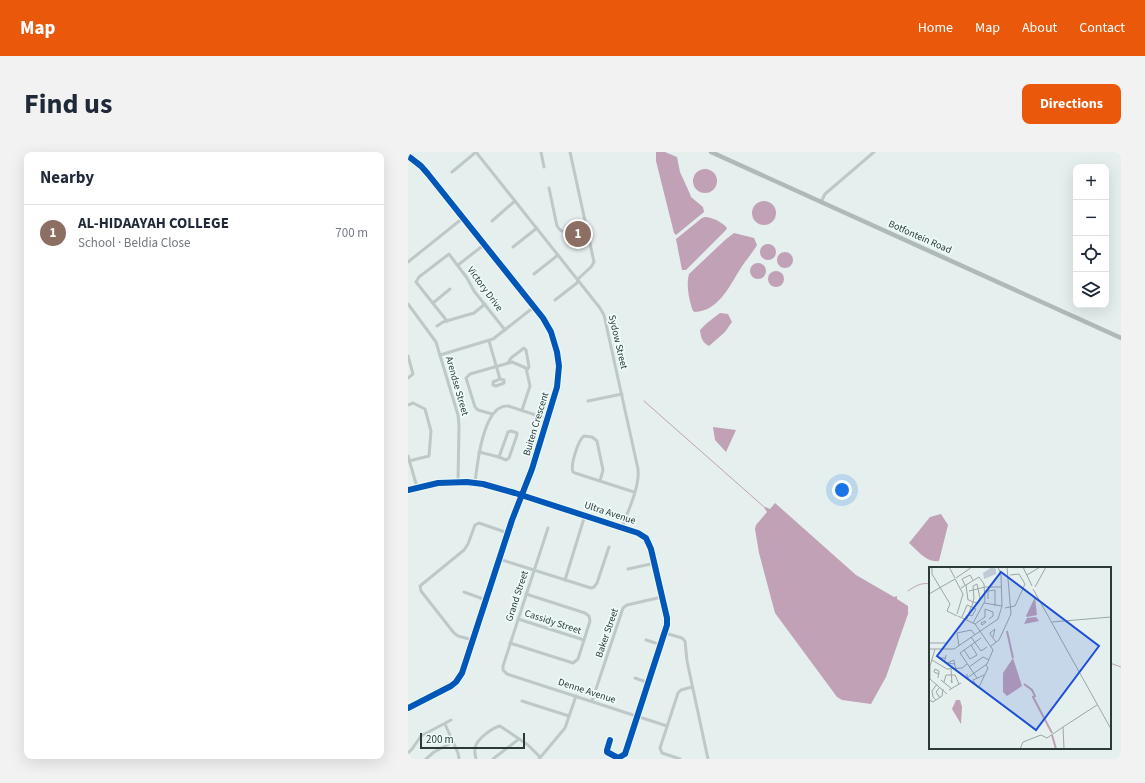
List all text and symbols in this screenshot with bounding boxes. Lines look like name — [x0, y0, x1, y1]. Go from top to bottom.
text: Map — [20, 15, 55, 42]
text: Home — [918, 18, 953, 38]
text: Map — [975, 18, 1000, 38]
text: About — [1022, 18, 1057, 38]
text: Contact — [1079, 18, 1125, 38]
text: Find us — [24, 84, 112, 124]
button: Directions — [1022, 84, 1121, 124]
map controls — [1073, 164, 1109, 308]
button: + — [1073, 164, 1109, 200]
text: Nearby — [40, 166, 94, 190]
button: − — [1073, 200, 1109, 236]
text: AL-HIDAAYAH COLLEGE — [78, 213, 229, 234]
street label: Botfontein Road — [886, 217, 954, 257]
pin: 1 — [565, 219, 591, 249]
text: 1 — [50, 224, 56, 242]
text: 700 m — [335, 224, 368, 242]
text: School · Beldia Close — [78, 234, 190, 252]
button: locate — [1073, 236, 1109, 272]
street label: Victory Drive — [464, 264, 506, 314]
button: layers — [1073, 272, 1109, 308]
street label: Sydow Street — [605, 314, 631, 371]
street label: Arendse Street — [442, 355, 472, 418]
street label: Buiten Crescent — [520, 390, 553, 458]
your location — [832, 480, 852, 500]
street label: Ultra Avenue — [582, 498, 638, 528]
inset map — [929, 567, 1111, 749]
street label: Grand Street — [502, 568, 532, 623]
street label: Cassidy Street — [523, 606, 584, 638]
street label: Baker Street — [592, 606, 622, 659]
street label: Denne Avenue — [556, 675, 618, 707]
scale bar — [420, 731, 525, 750]
text: 200 m — [426, 732, 454, 747]

